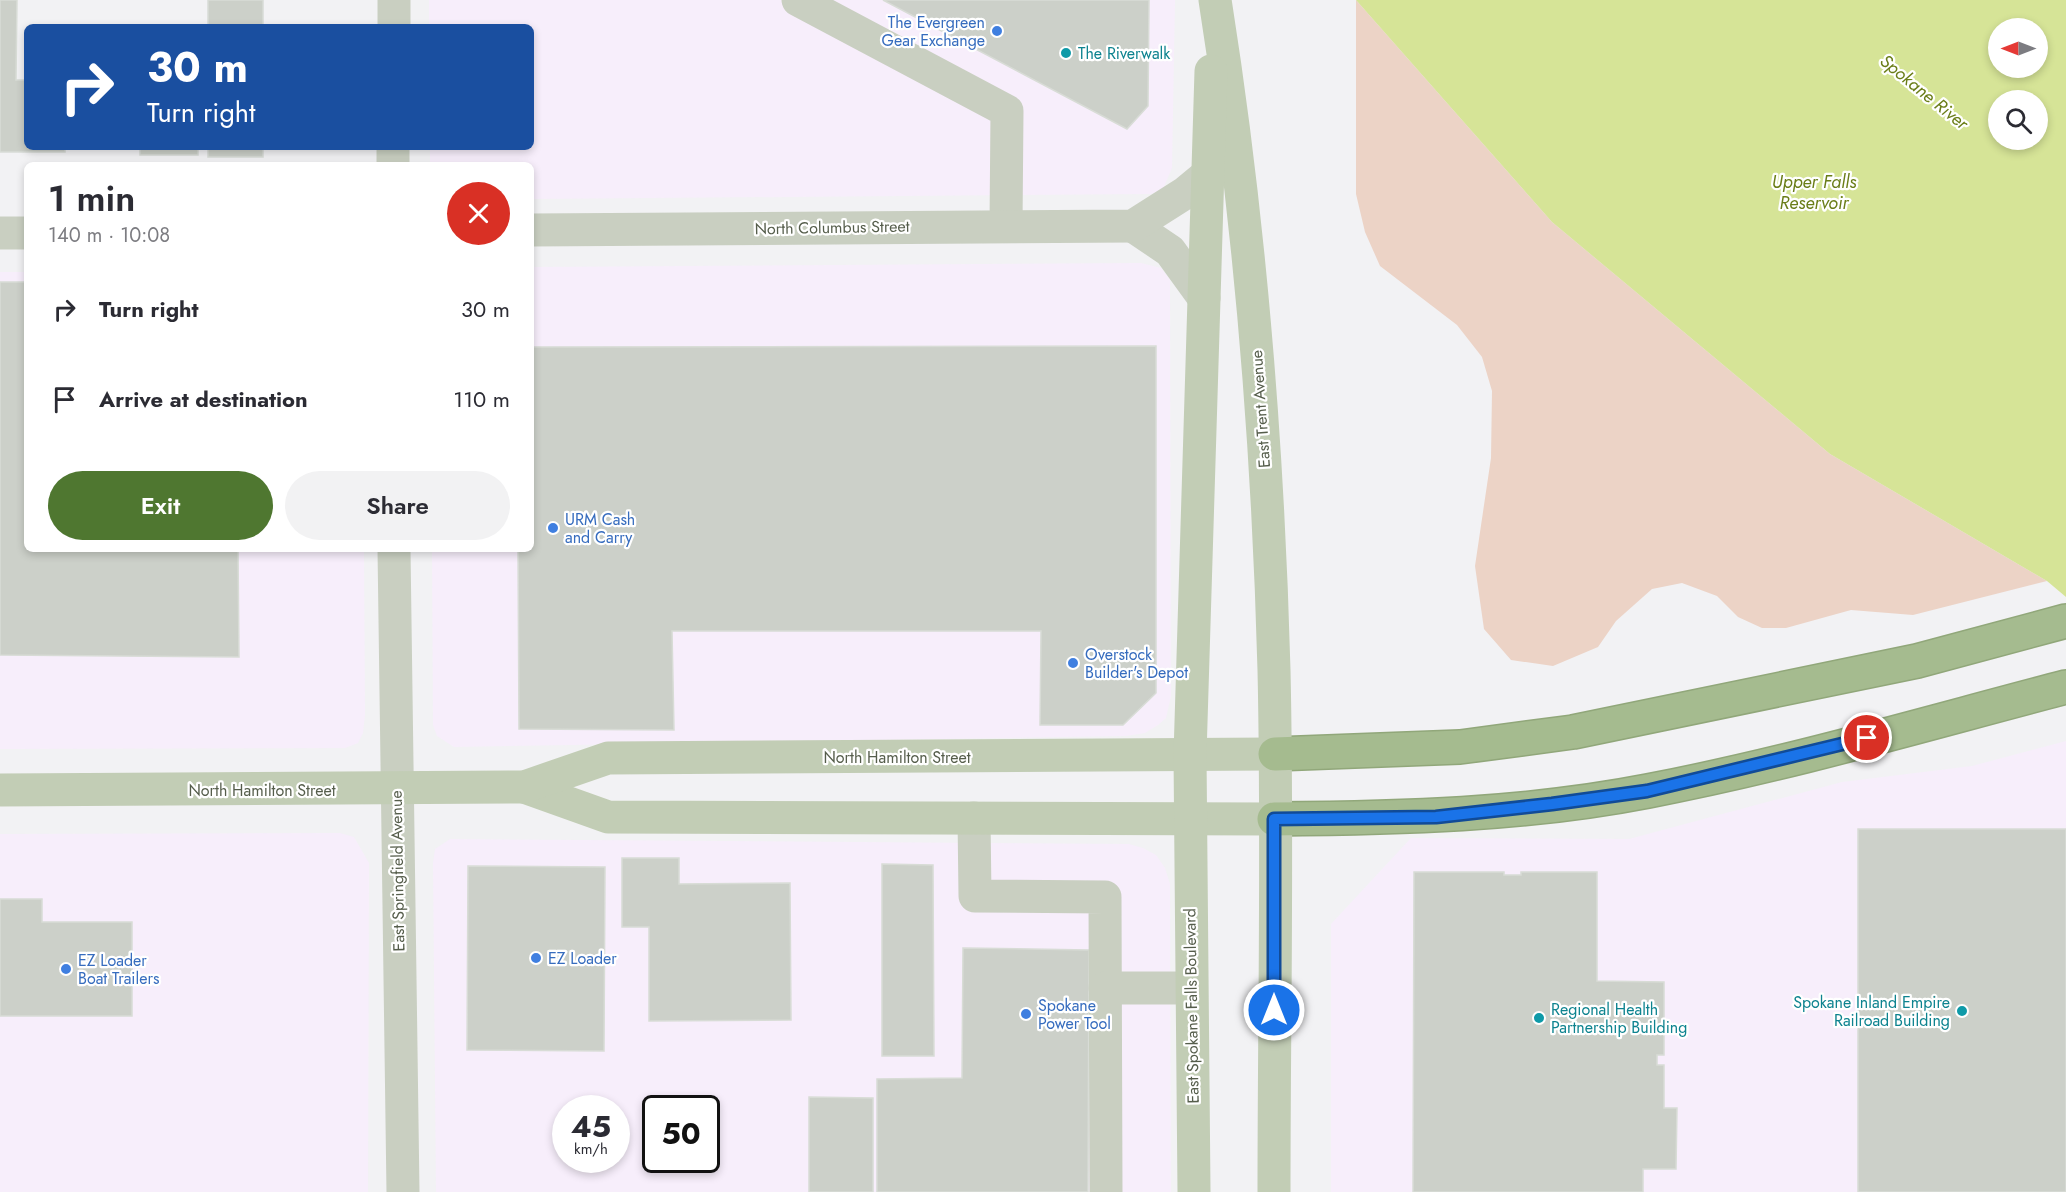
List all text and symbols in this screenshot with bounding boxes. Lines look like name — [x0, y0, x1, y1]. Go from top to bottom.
place label: The Evergreen Gear Exchange — [882, 11, 985, 52]
north arrow — [1988, 18, 2048, 78]
map controls — [1988, 18, 2048, 150]
marker: The Evergreen Gear Exchange — [990, 24, 1004, 38]
text: 30 m — [147, 37, 248, 98]
place label: The Riverwalk — [1078, 42, 1171, 65]
marker: The Riverwalk — [1059, 46, 1073, 60]
icon: right — [48, 48, 126, 126]
water label: Spokane River — [1874, 48, 1975, 136]
button: search — [1988, 90, 2048, 150]
text: Turn right — [147, 93, 255, 132]
water label: Upper Falls Reservoir — [1772, 169, 1857, 216]
text: 1 min — [48, 172, 135, 224]
button: close — [447, 182, 510, 245]
street label: North Columbus Street — [754, 215, 910, 240]
text: 140 m · 10:08 — [48, 221, 170, 250]
icon: right — [48, 293, 81, 326]
text: Turn right — [99, 293, 199, 325]
text: 30 m — [461, 293, 510, 325]
street label: East Trent Avenue — [1245, 349, 1276, 469]
icon: arrive — [48, 383, 81, 416]
text: Arrive at destination — [99, 383, 308, 415]
text: 110 m — [453, 383, 510, 415]
button: Exit — [48, 471, 273, 540]
button: Share — [285, 471, 510, 540]
place label: URM Cash and Carry — [565, 508, 635, 549]
marker: URM Cash and Carry — [546, 521, 560, 535]
place label: Overstock Builder's Depot — [1085, 643, 1188, 684]
marker: Overstock Builder's Depot — [1066, 656, 1080, 670]
pin — [1841, 712, 1892, 763]
icon: arrive — [1850, 721, 1883, 754]
street label: North Hamilton Street — [823, 746, 971, 769]
street label: North Hamilton Street — [188, 779, 336, 802]
street label: East Springfield Avenue — [385, 790, 410, 952]
street label: East Spokane Falls Boulevard — [1178, 908, 1205, 1104]
place label: EZ Loader — [548, 947, 617, 970]
place label: EZ Loader Boat Trailers — [78, 949, 159, 990]
marker: EZ Loader — [529, 951, 543, 965]
marker: EZ Loader Boat Trailers — [59, 962, 73, 976]
position arrow — [1242, 978, 1306, 1042]
place label: Spokane Inland Empire Railroad Building — [1793, 991, 1950, 1032]
place label: Spokane Power Tool — [1038, 994, 1111, 1035]
place label: Regional Health Partnership Building — [1551, 998, 1687, 1039]
marker: Spokane Inland Empire Railroad Building — [1955, 1004, 1969, 1018]
marker: Spokane Power Tool — [1019, 1007, 1033, 1021]
marker: Regional Health Partnership Building — [1532, 1011, 1546, 1025]
speed limit sign: 50 — [642, 1095, 720, 1173]
text: 45 — [571, 1105, 611, 1148]
text: km/h — [574, 1138, 608, 1160]

